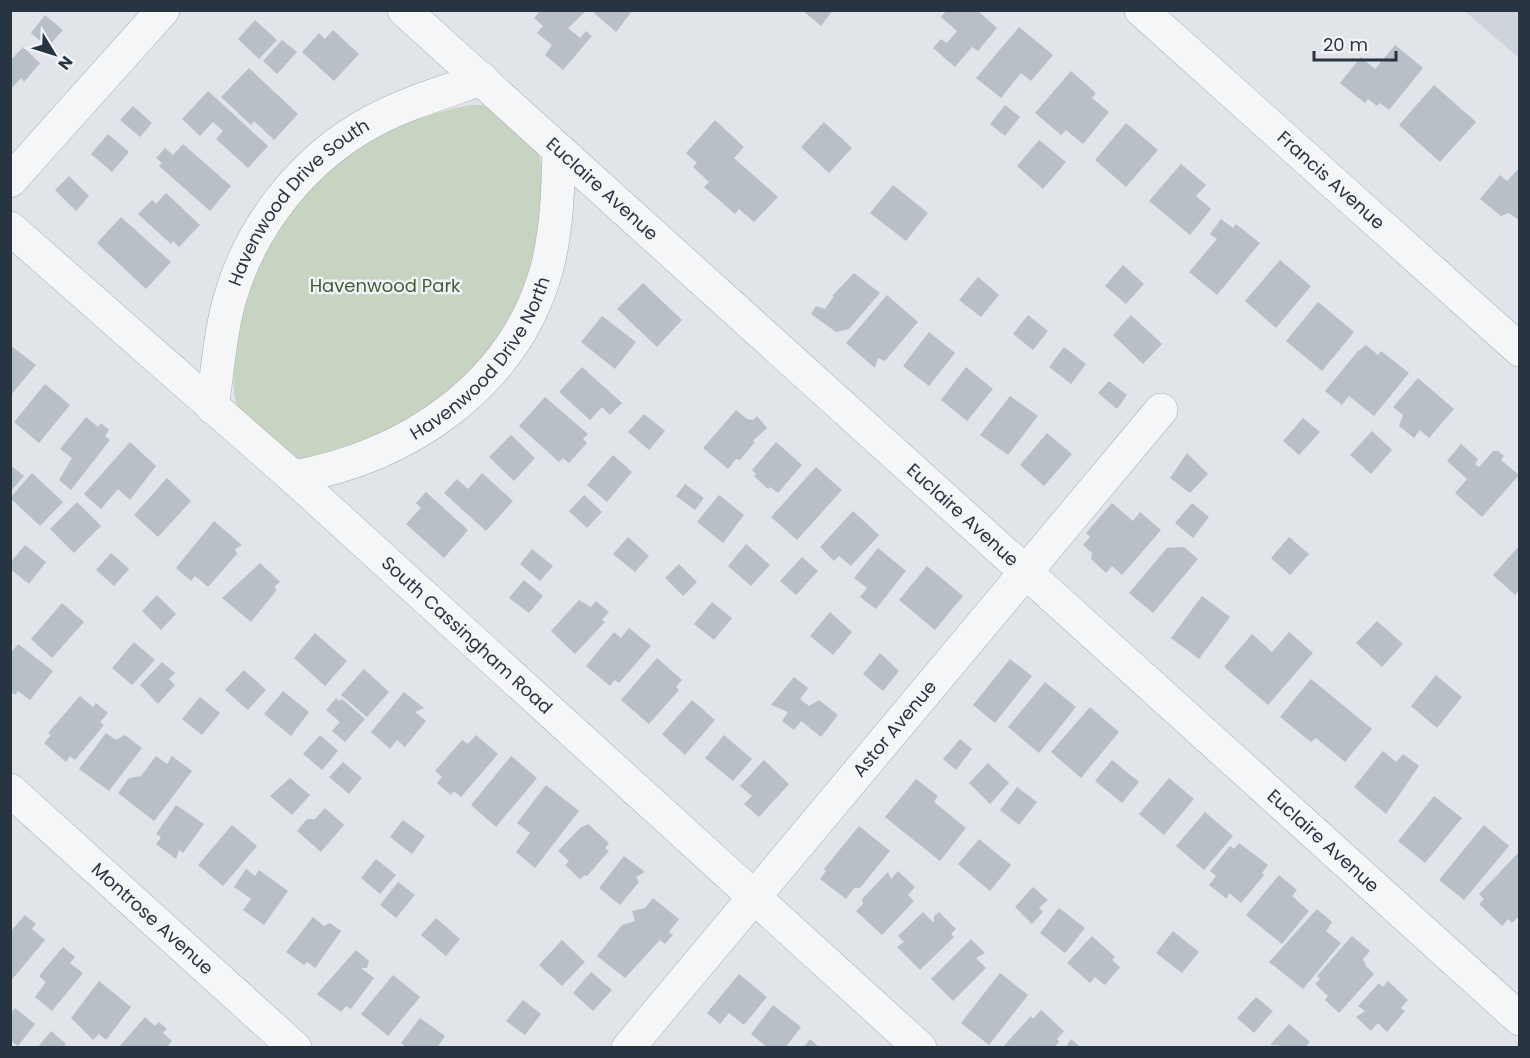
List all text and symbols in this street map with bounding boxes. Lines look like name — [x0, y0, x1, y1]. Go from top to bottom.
north arrow — [24, 24, 84, 84]
scale bar — [1314, 24, 1396, 62]
text: 20 m — [1323, 32, 1368, 57]
text: N — [53, 51, 78, 75]
street label: Havenwood Drive South — [222, 113, 374, 289]
street label: Francis Avenue — [1272, 125, 1390, 235]
street label: Euclaire Avenue — [541, 131, 664, 246]
park label: Havenwood Park — [310, 273, 461, 298]
street label: Havenwood Drive North — [405, 273, 556, 446]
street label: Euclaire Avenue — [901, 457, 1024, 572]
street label: South Cassingham Road — [376, 550, 558, 719]
street label: Astor Avenue — [847, 675, 942, 782]
street label: Euclaire Avenue — [1262, 783, 1385, 898]
street label: Montrose Avenue — [86, 857, 219, 980]

